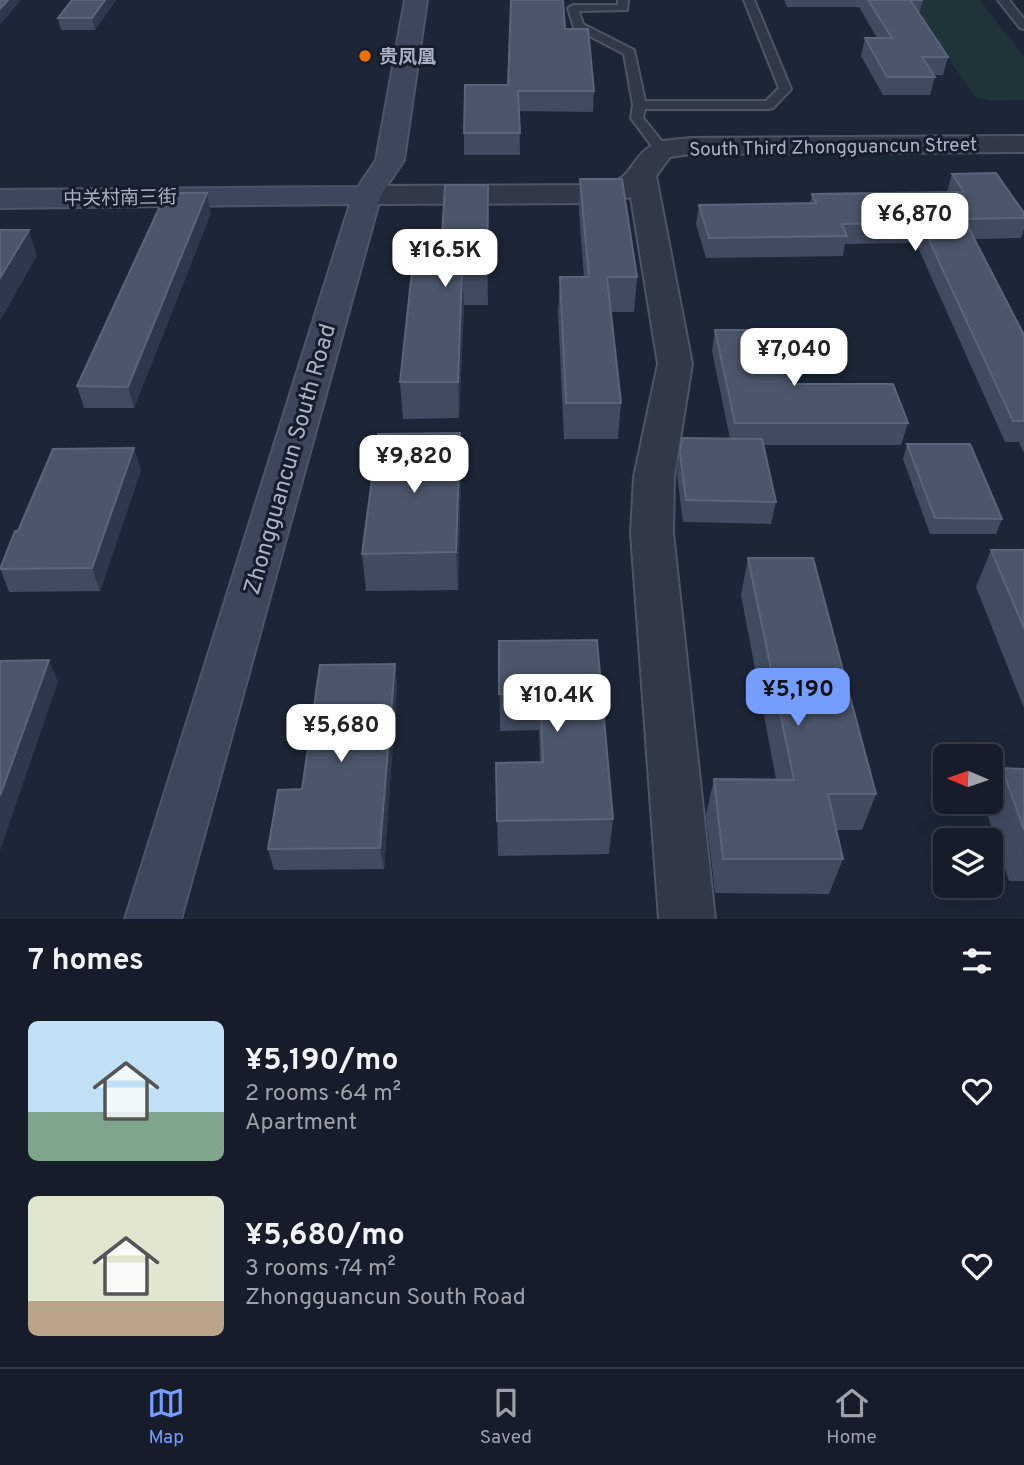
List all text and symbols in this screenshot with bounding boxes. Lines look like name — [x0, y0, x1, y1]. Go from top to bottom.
place label: 贵凤凰 — [379, 46, 436, 70]
marker: 贵凤凰 — [357, 48, 373, 64]
street label: South Third Zhongguancun Street — [689, 133, 977, 163]
street label: 中关村南三街 — [63, 186, 177, 212]
pin: ¥6,870 — [858, 194, 972, 253]
text: ¥6,870 — [877, 201, 953, 230]
pin: ¥16.5K — [388, 230, 502, 289]
text: ¥16.5K — [408, 237, 482, 266]
street label: Zhongguancun South Road — [239, 321, 344, 599]
pin: ¥7,040 — [737, 328, 851, 388]
text: ¥7,040 — [756, 336, 832, 365]
pin: ¥9,820 — [357, 435, 471, 495]
text: ¥9,820 — [375, 443, 453, 472]
pin: ¥5,190 — [741, 668, 855, 728]
pin: ¥10.4K — [500, 674, 614, 734]
text: ¥5,190 — [762, 676, 834, 705]
text: ¥10.4K — [520, 682, 594, 711]
pin: ¥5,680 — [284, 704, 398, 764]
text: ¥5,680 — [302, 712, 380, 741]
north arrow — [933, 744, 1003, 814]
map controls — [933, 744, 1003, 898]
button: layers — [933, 828, 1003, 898]
icon: filters — [958, 942, 996, 980]
text: 7 homes — [28, 943, 144, 980]
text: ¥5,190/mo — [245, 1043, 398, 1080]
icon: home — [84, 1049, 168, 1133]
icon: heart — [958, 1072, 996, 1110]
text: 2 rooms · 64 m² — [245, 1080, 401, 1109]
text: Apartment — [245, 1109, 357, 1138]
text: ¥5,680/mo — [245, 1218, 405, 1255]
icon: home — [84, 1224, 168, 1308]
icon: heart — [958, 1247, 996, 1285]
text: 3 rooms · 74 m² — [245, 1255, 396, 1284]
text: Zhongguancun South Road — [245, 1284, 526, 1313]
tab: Map — [147, 1384, 185, 1450]
tab: Saved — [480, 1384, 532, 1450]
tab: Home — [826, 1384, 877, 1450]

